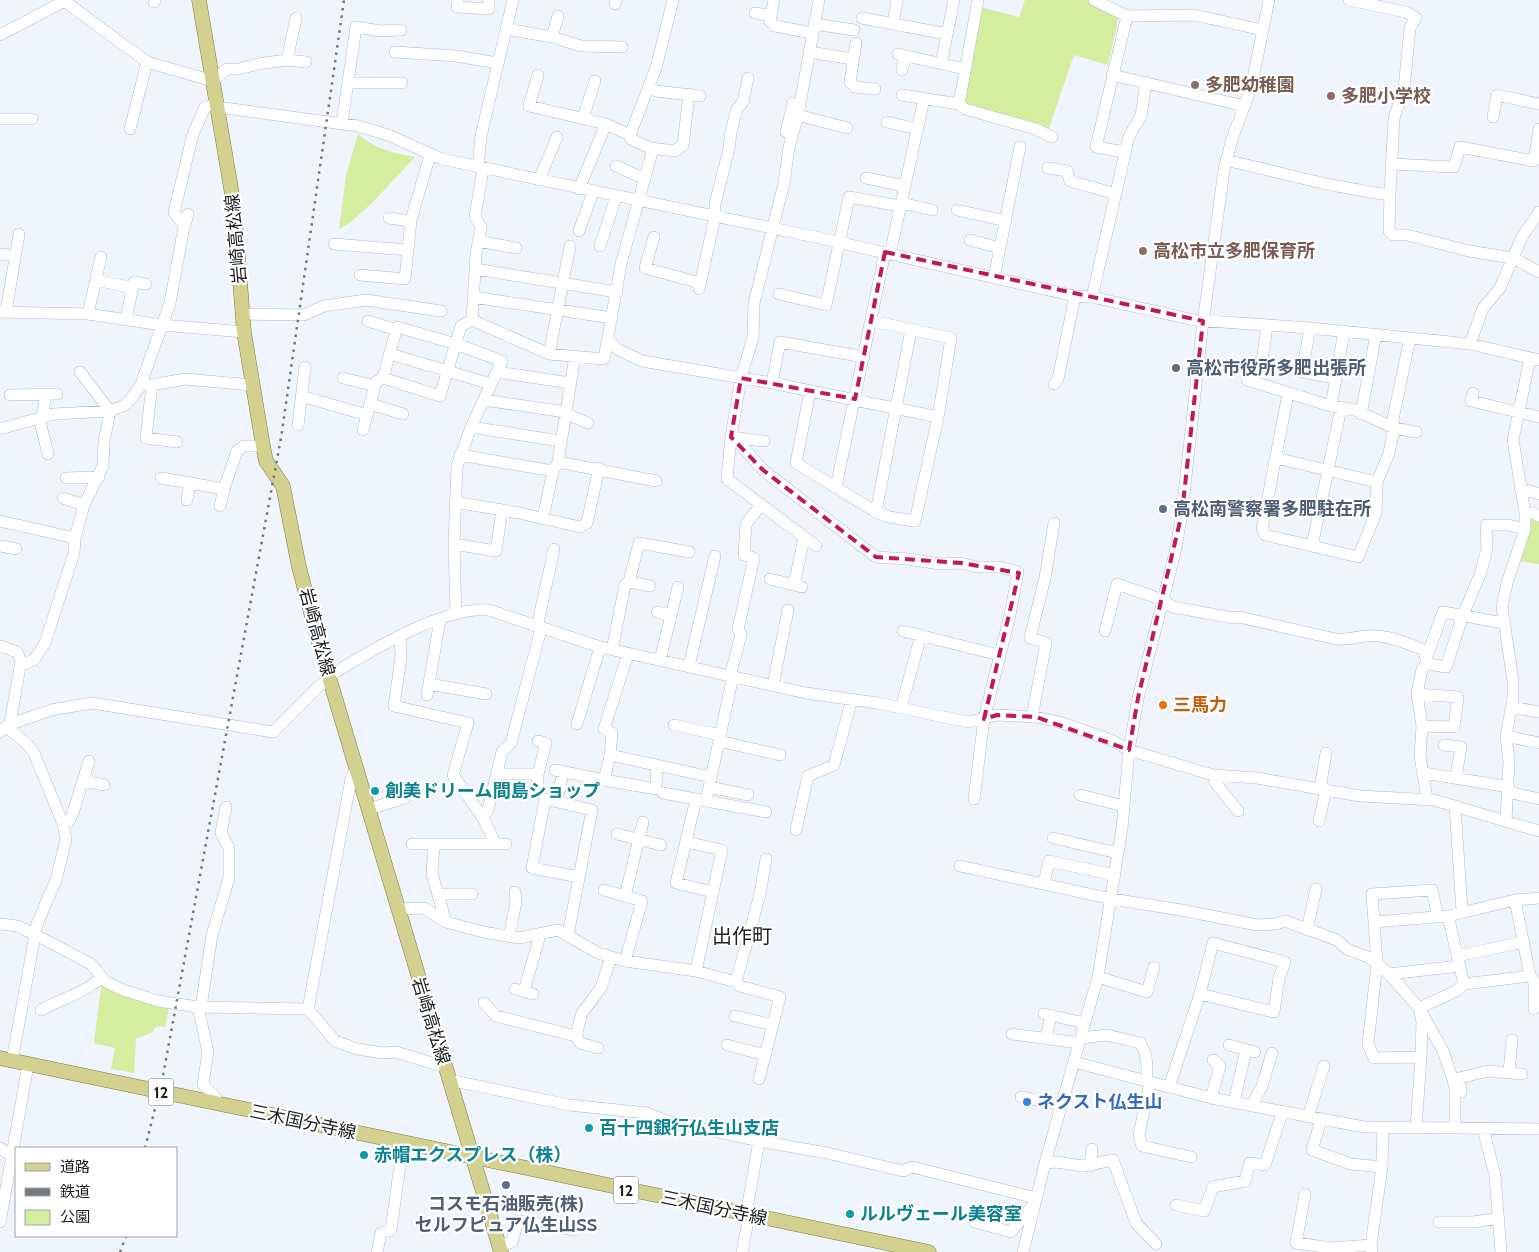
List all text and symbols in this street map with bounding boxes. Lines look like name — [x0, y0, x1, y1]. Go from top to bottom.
place label: 多肥幼稚園 — [1205, 74, 1295, 96]
marker: 多肥幼稚園 — [1189, 79, 1201, 91]
place label: 多肥小学校 — [1341, 85, 1431, 107]
marker: 多肥小学校 — [1325, 90, 1337, 102]
street label: 岩崎高松線 — [221, 193, 251, 285]
place label: 高松市立多肥保育所 — [1153, 240, 1315, 262]
marker: 高松市立多肥保育所 — [1137, 245, 1149, 257]
place label: 高松市役所多肥出張所 — [1186, 357, 1366, 379]
marker: 高松市役所多肥出張所 — [1170, 362, 1182, 374]
place label: 高松南警察署多肥駐在所 — [1173, 498, 1371, 520]
marker: 高松南警察署多肥駐在所 — [1157, 503, 1169, 515]
street label: 岩崎高松線 — [295, 586, 339, 678]
place label: 三馬力 — [1173, 694, 1227, 716]
marker: 三馬力 — [1157, 699, 1169, 711]
place label: 創美ドリーム間島ショップ — [385, 780, 600, 802]
marker: 創美ドリーム間島ショップ — [369, 785, 381, 797]
district label: 出作町 — [712, 924, 772, 948]
street label: 岩崎高松線 — [407, 975, 455, 1067]
road number: 12 — [148, 1078, 174, 1106]
place label: ネクスト仏生山 — [1037, 1091, 1162, 1113]
marker: ネクスト仏生山 — [1021, 1096, 1033, 1108]
street label: 三木国分寺線 — [248, 1100, 358, 1144]
place label: 百十四銀行仏生山支店 — [599, 1117, 779, 1139]
marker: 百十四銀行仏生山支店 — [583, 1122, 595, 1134]
place label: 赤帽エクスプレス（株） — [374, 1144, 571, 1166]
legend — [15, 1147, 178, 1237]
marker: 赤帽エクスプレス（株） — [358, 1149, 370, 1161]
text: 道路 — [60, 1158, 90, 1176]
road number: 12 — [614, 1176, 638, 1204]
marker: コスモ石油販売(株) セルフピュア仏生山SS — [500, 1179, 512, 1191]
text: 鉄道 — [60, 1183, 90, 1201]
street label: 三木国分寺線 — [659, 1186, 769, 1230]
place label: コスモ石油販売(株) セルフピュア仏生山SS — [415, 1193, 597, 1236]
place label: ルルヴェール美容室 — [860, 1203, 1022, 1225]
text: 公園 — [60, 1208, 90, 1226]
marker: ルルヴェール美容室 — [844, 1208, 856, 1220]

